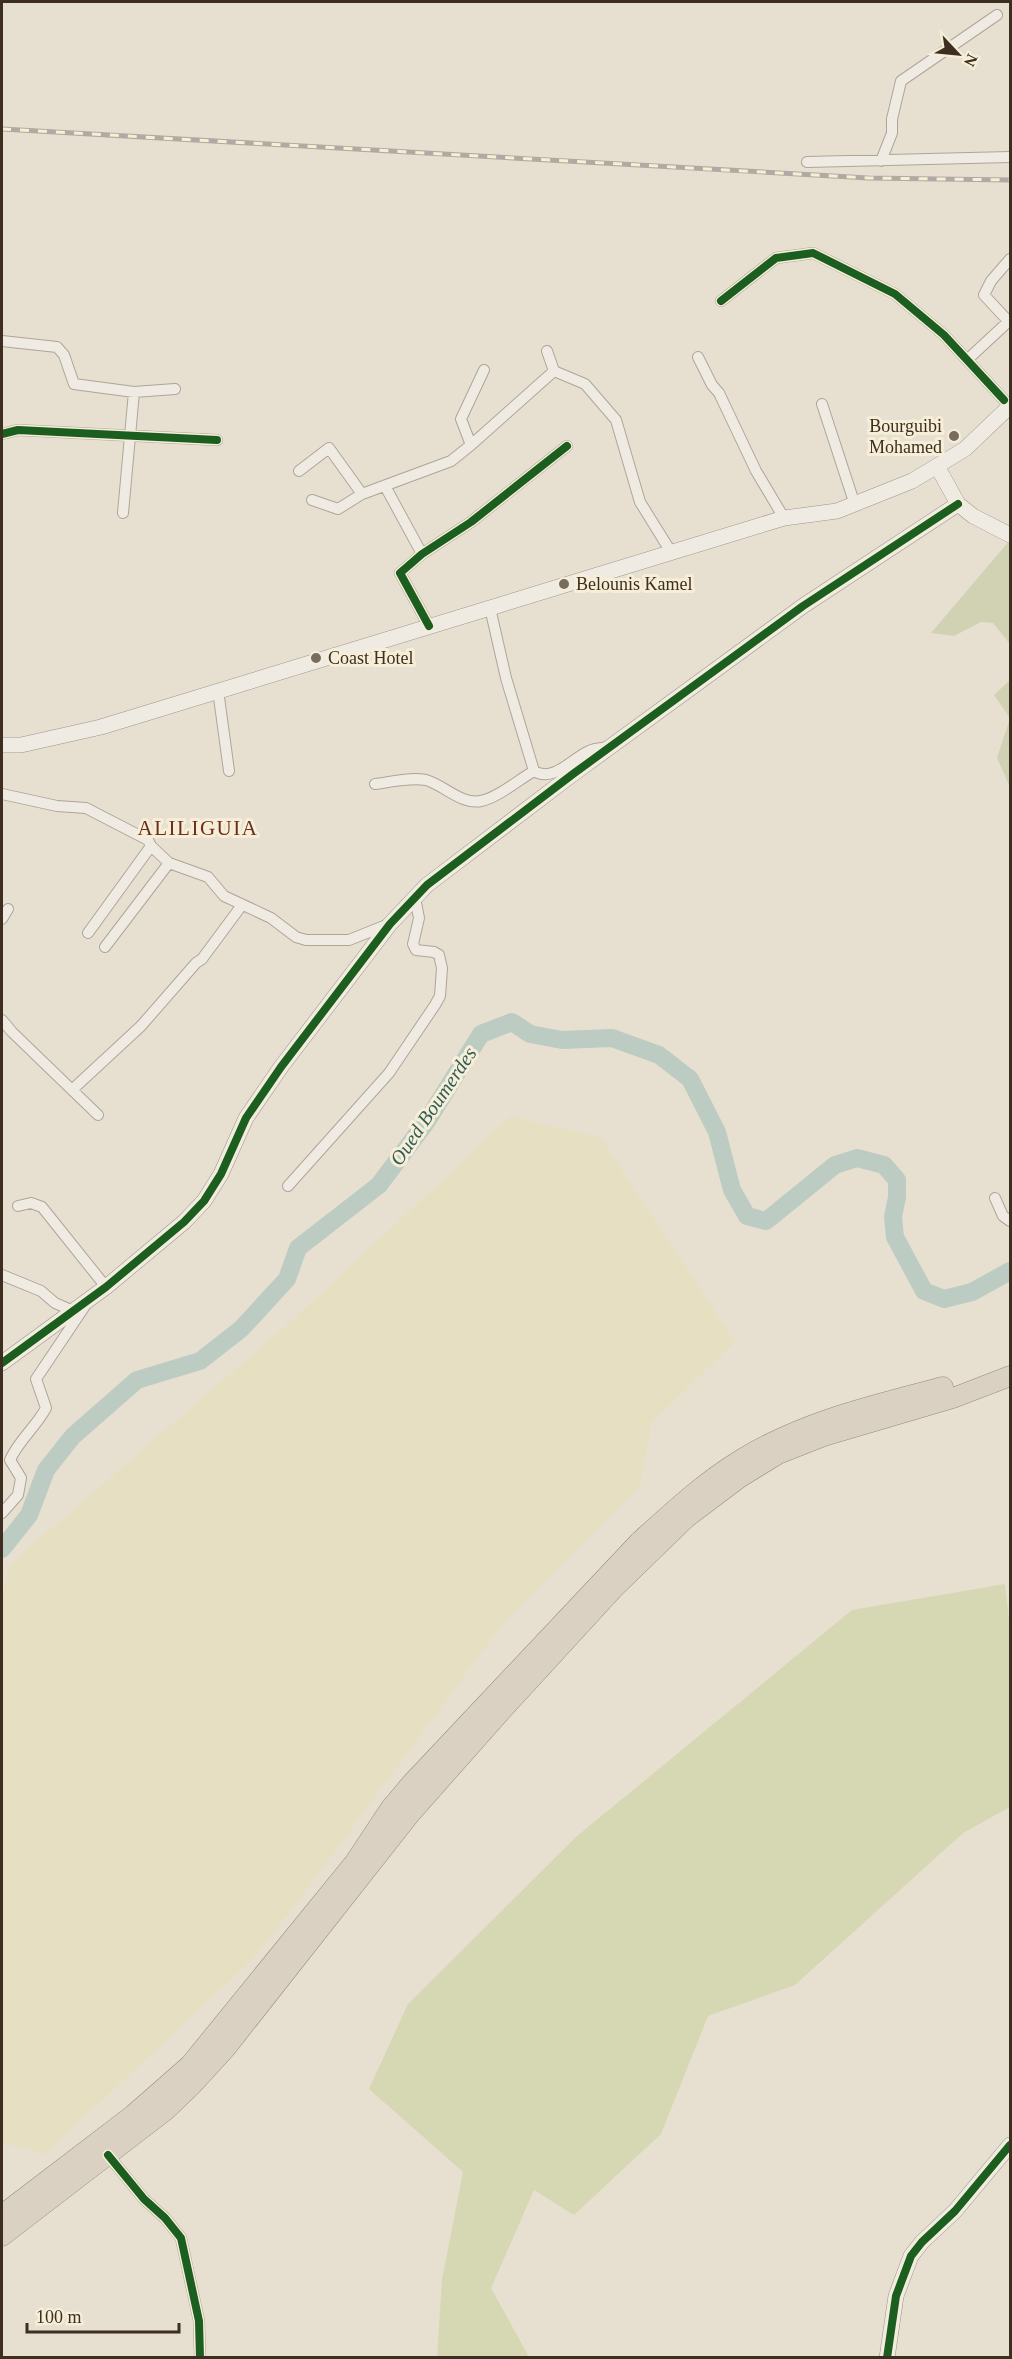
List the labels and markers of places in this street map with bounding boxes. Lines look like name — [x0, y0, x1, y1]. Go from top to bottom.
place label: Bourguibi Mohamed — [869, 416, 942, 457]
marker: Bourguibi Mohamed — [947, 429, 961, 443]
place label: Belounis Kamel — [576, 574, 692, 594]
marker: Belounis Kamel — [557, 577, 571, 591]
place label: Coast Hotel — [328, 648, 414, 668]
marker: Coast Hotel — [309, 651, 323, 665]

